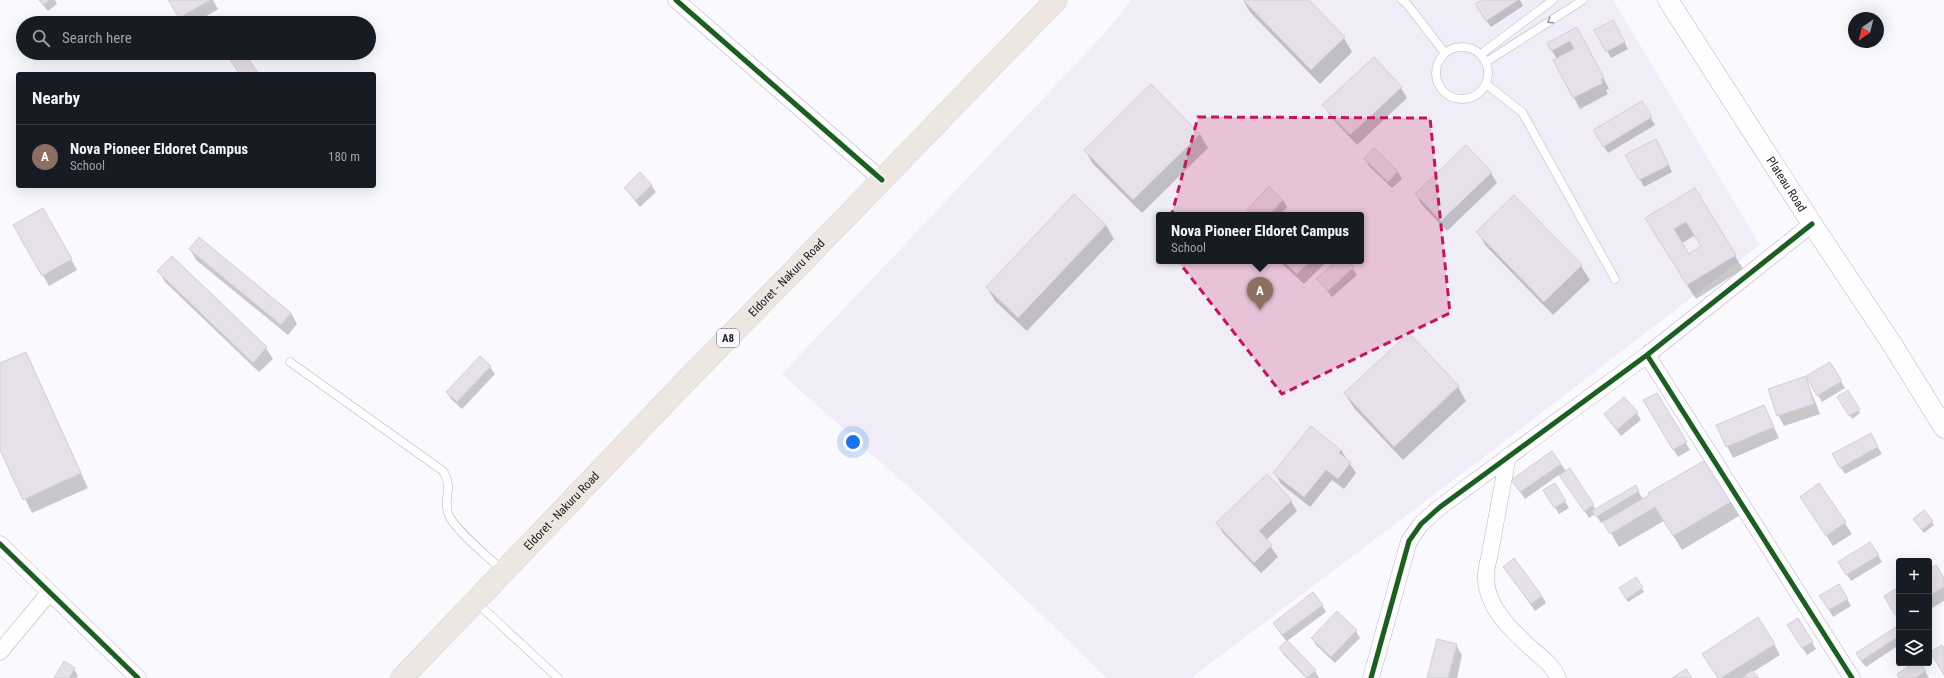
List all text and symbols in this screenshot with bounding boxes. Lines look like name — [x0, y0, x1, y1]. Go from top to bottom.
north arrow — [1848, 12, 1884, 48]
search box — [16, 16, 376, 60]
one-way arrow — [1547, 16, 1554, 24]
icon: search — [30, 27, 52, 49]
text: Search here — [62, 29, 132, 47]
text: Nearby — [32, 88, 80, 108]
text: Nova Pioneer Eldoret Campus — [70, 140, 248, 158]
text: A — [41, 149, 49, 164]
text: 180 m — [328, 149, 360, 164]
street label: Plateau Road — [1764, 154, 1809, 214]
text: School — [70, 158, 105, 173]
popup — [1156, 212, 1364, 264]
text: Nova Pioneer Eldoret Campus — [1171, 222, 1349, 240]
street label: Eldoret - Nakuru Road — [746, 236, 828, 320]
text: School — [1171, 240, 1206, 255]
pin: A — [1247, 277, 1273, 310]
road number: A8 — [717, 329, 739, 347]
your location — [843, 432, 863, 452]
street label: Eldoret - Nakuru Road — [521, 469, 602, 553]
map controls — [1896, 558, 1932, 666]
button: + — [1896, 558, 1932, 594]
button: − — [1896, 594, 1932, 630]
button: layers — [1896, 630, 1932, 666]

